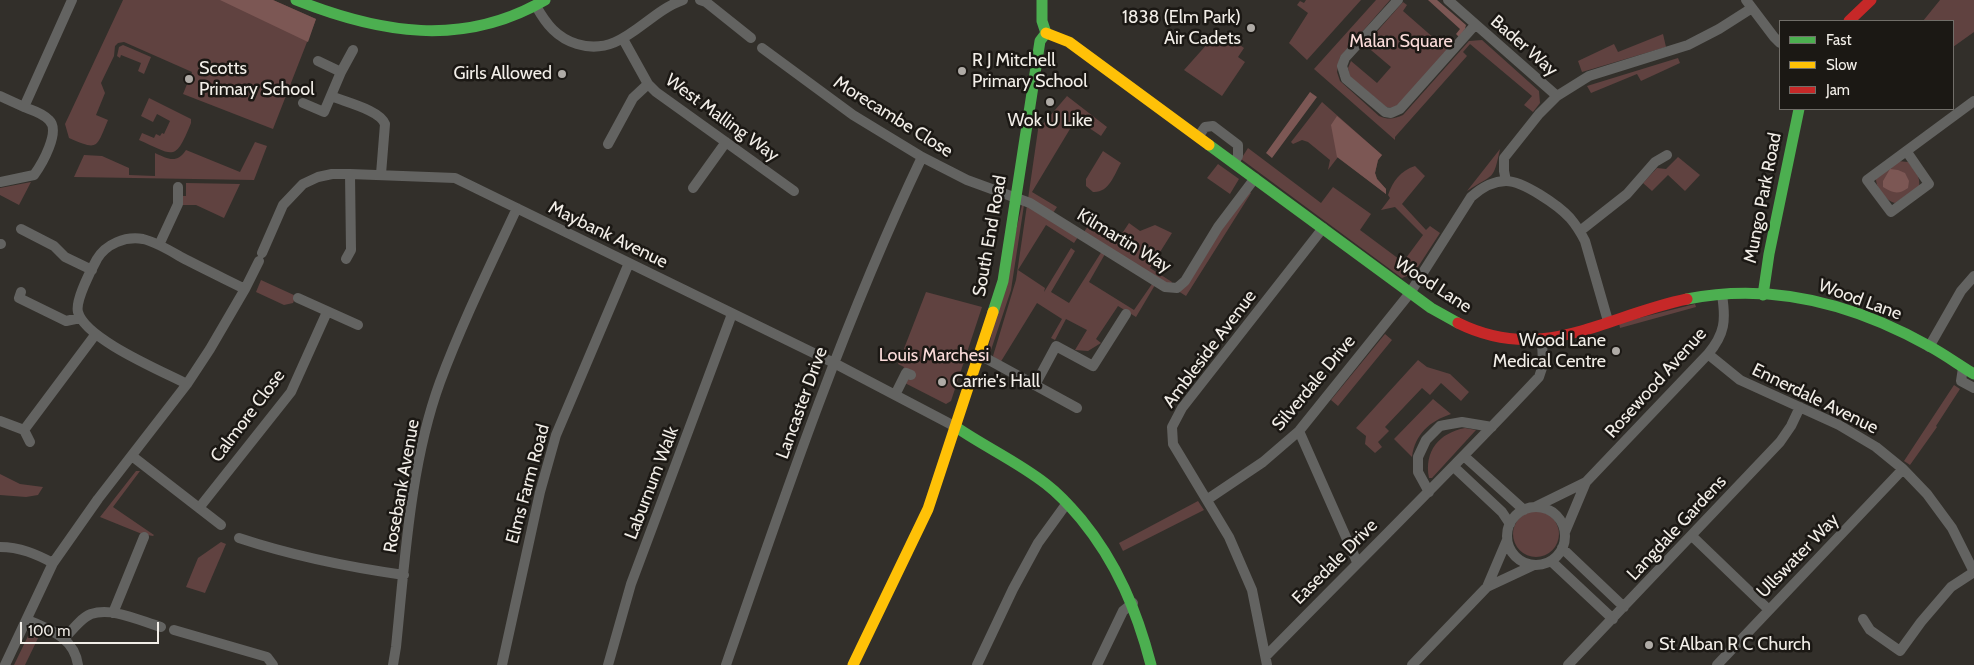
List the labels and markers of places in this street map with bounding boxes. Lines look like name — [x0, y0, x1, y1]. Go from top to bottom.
place label: 1838 (Elm Park) Air Cadets — [1122, 7, 1241, 50]
marker: 1838 (Elm Park) Air Cadets — [1245, 22, 1257, 34]
place label: R J Mitchell Primary School — [972, 50, 1087, 92]
place label: Scotts Primary School — [199, 58, 314, 100]
place label: Girls Allowed — [453, 63, 552, 85]
marker: R J Mitchell Primary School — [956, 65, 968, 77]
marker: Girls Allowed — [556, 68, 568, 80]
marker: Scotts Primary School — [183, 73, 195, 85]
marker: Wok U Like — [1044, 96, 1056, 108]
place label: Wok U Like — [1007, 110, 1093, 132]
place label: Wood Lane Medical Centre — [1493, 330, 1606, 372]
marker: Wood Lane Medical Centre — [1610, 345, 1622, 357]
place label: Carrie's Hall — [952, 371, 1040, 393]
marker: Carrie's Hall — [936, 376, 948, 388]
place label: St Alban R C Church — [1659, 634, 1811, 656]
marker: St Alban R C Church — [1643, 639, 1655, 651]

